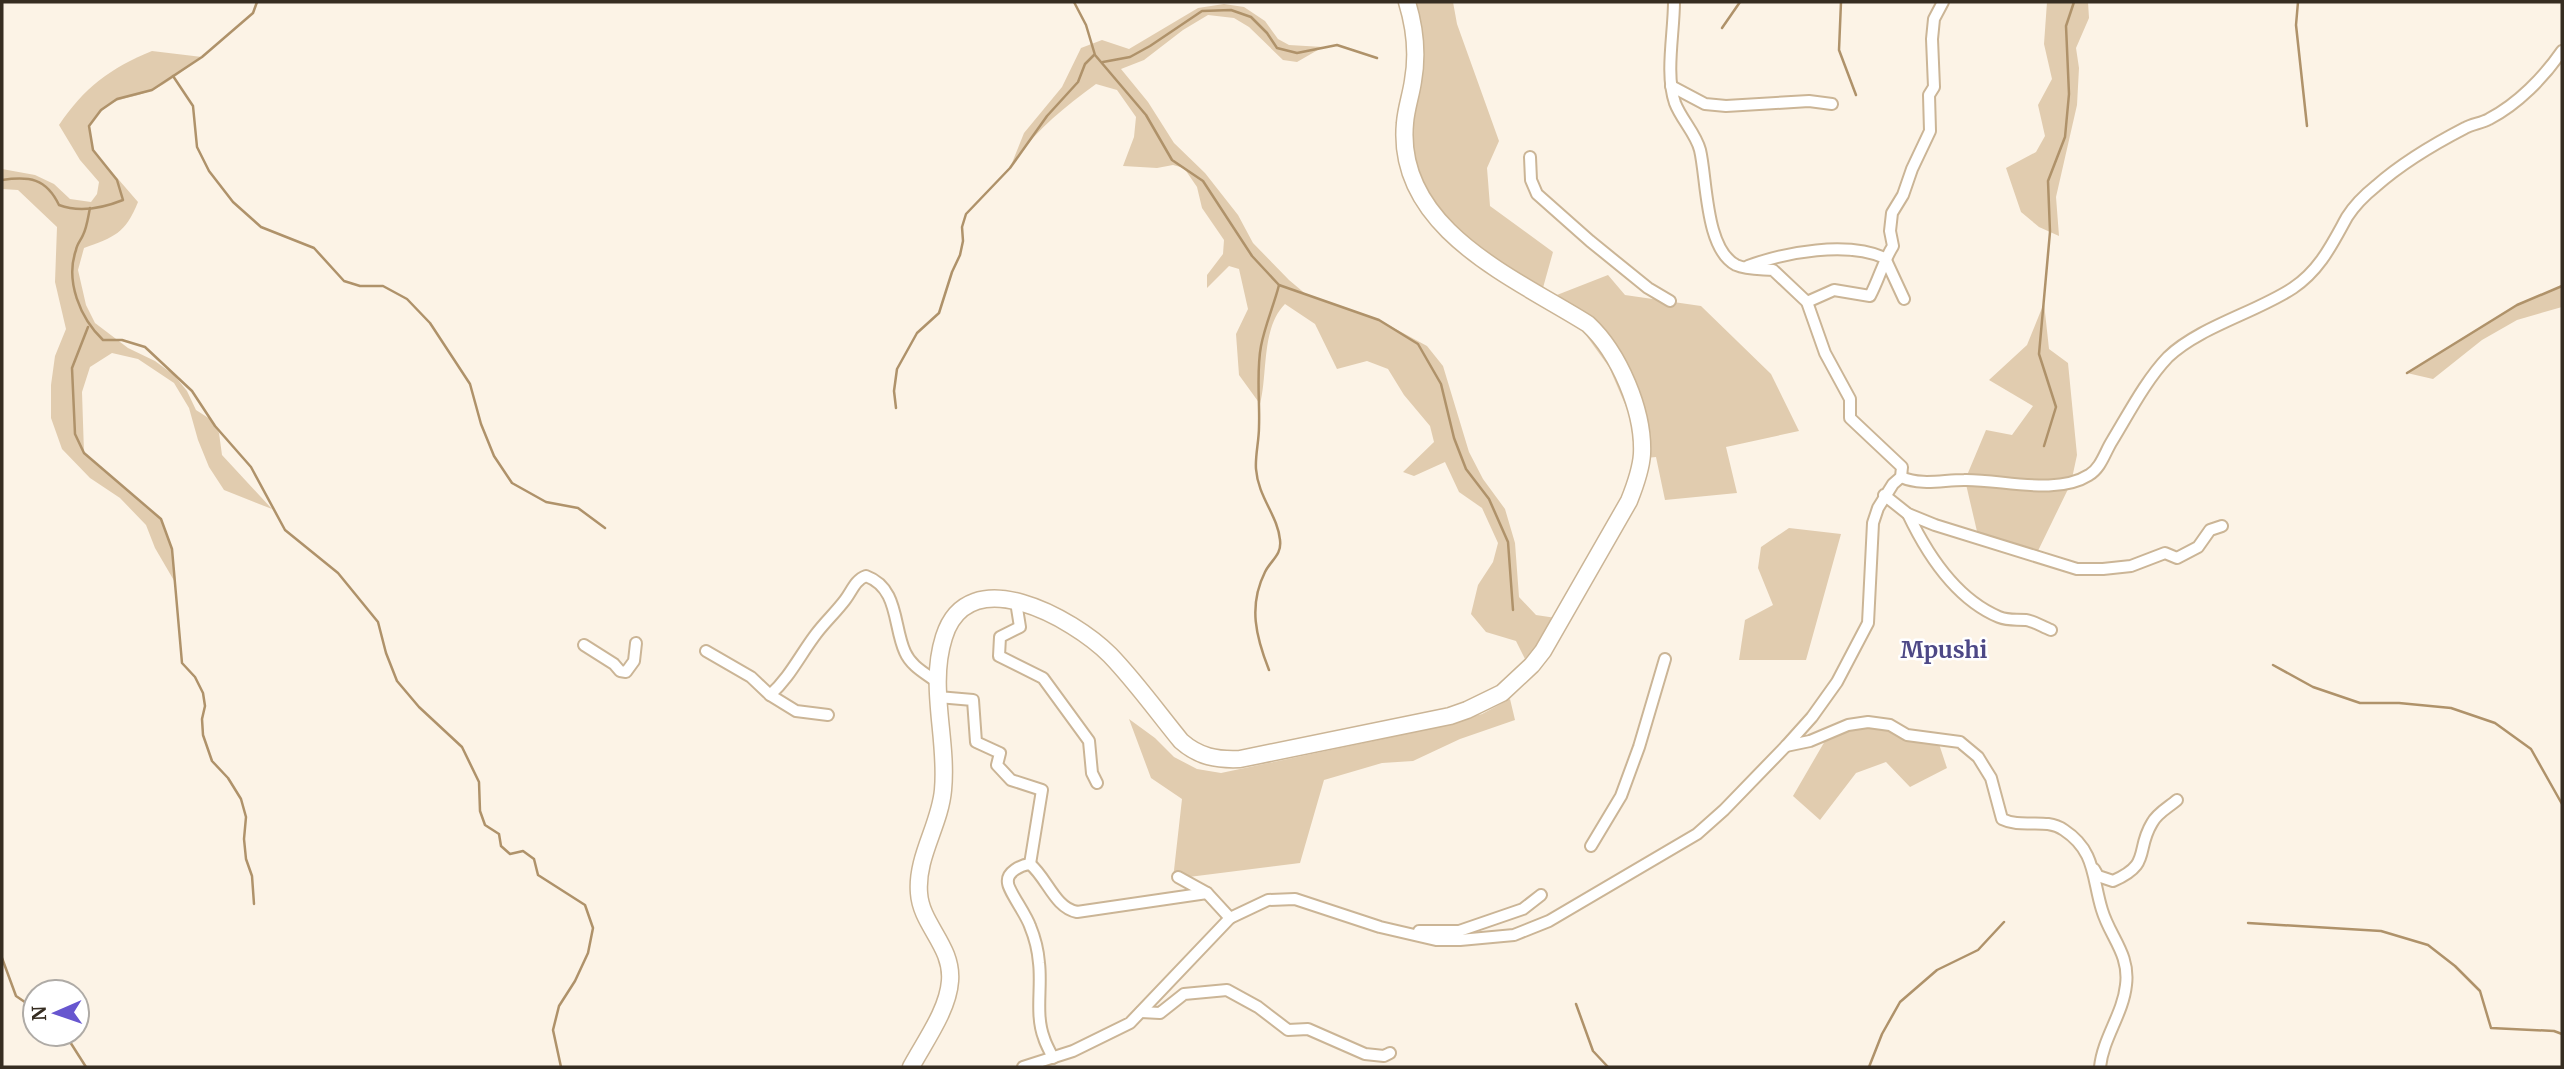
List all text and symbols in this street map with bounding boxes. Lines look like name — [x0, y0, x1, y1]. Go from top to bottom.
district label: Mpushi — [1901, 635, 1988, 664]
north arrow — [21, 978, 91, 1048]
text: N — [27, 1006, 51, 1022]

